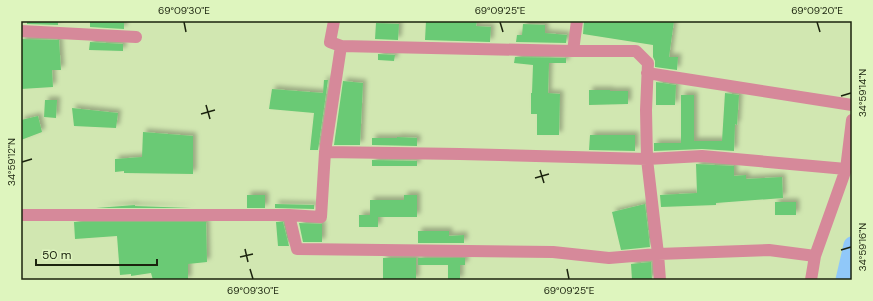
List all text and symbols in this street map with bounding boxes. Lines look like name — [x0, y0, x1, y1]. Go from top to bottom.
text: 69°09'30"E — [158, 4, 210, 17]
text: 69°09'25"E — [475, 4, 526, 17]
text: 69°09'20"E — [791, 4, 843, 17]
text: 34°59'14"N — [856, 69, 869, 117]
text: 34°59'12"N — [5, 138, 18, 186]
text: 34°59'16"N — [856, 223, 869, 271]
scale bar — [36, 241, 157, 267]
text: 50 m — [42, 247, 71, 263]
text: 69°09'30"E — [227, 284, 279, 297]
text: 69°09'25"E — [544, 284, 595, 297]

